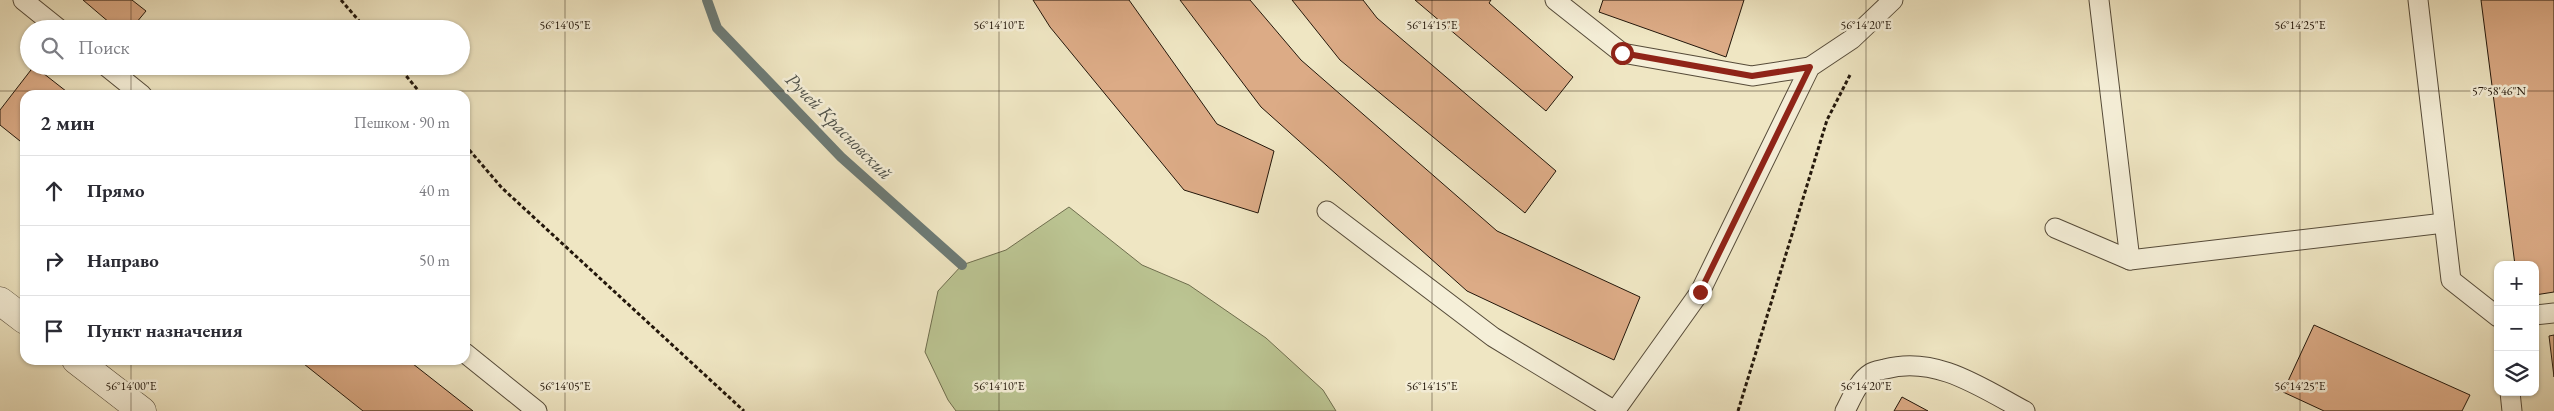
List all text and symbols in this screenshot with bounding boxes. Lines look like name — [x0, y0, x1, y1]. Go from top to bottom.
text: 56°14'05"E — [539, 17, 591, 33]
text: 56°14'10"E — [973, 17, 1025, 33]
text: 56°14'15"E — [1406, 17, 1458, 33]
text: 56°14'20"E — [1840, 17, 1892, 33]
text: 56°14'25"E — [2274, 17, 2326, 33]
search box — [20, 20, 470, 75]
icon: search — [38, 34, 66, 62]
text: Поиск — [78, 35, 130, 60]
route start — [1611, 42, 1634, 65]
water label: Ручей Красновский — [780, 67, 898, 185]
text: 57°58'46"N — [2472, 83, 2526, 99]
text: 2 мин — [40, 109, 95, 136]
text: Пешком · 90 m — [354, 112, 450, 133]
icon: ahead — [40, 177, 68, 205]
text: Прямо — [87, 178, 145, 203]
text: 40 m — [419, 180, 450, 201]
icon: right — [40, 247, 68, 275]
text: Направо — [87, 248, 159, 273]
text: 50 m — [419, 250, 450, 271]
map controls — [2494, 261, 2539, 396]
button: + — [2494, 261, 2539, 306]
route end — [1689, 281, 1712, 304]
button: − — [2494, 306, 2539, 351]
icon: arrive — [40, 317, 68, 345]
text: Пункт назначения — [87, 318, 243, 343]
button: layers — [2494, 351, 2539, 396]
text: 56°14'00"E — [105, 378, 157, 394]
text: 56°14'05"E — [539, 378, 591, 394]
text: 56°14'10"E — [973, 378, 1025, 394]
text: 56°14'15"E — [1406, 378, 1458, 394]
text: 56°14'20"E — [1840, 378, 1892, 394]
text: 56°14'25"E — [2274, 378, 2326, 394]

